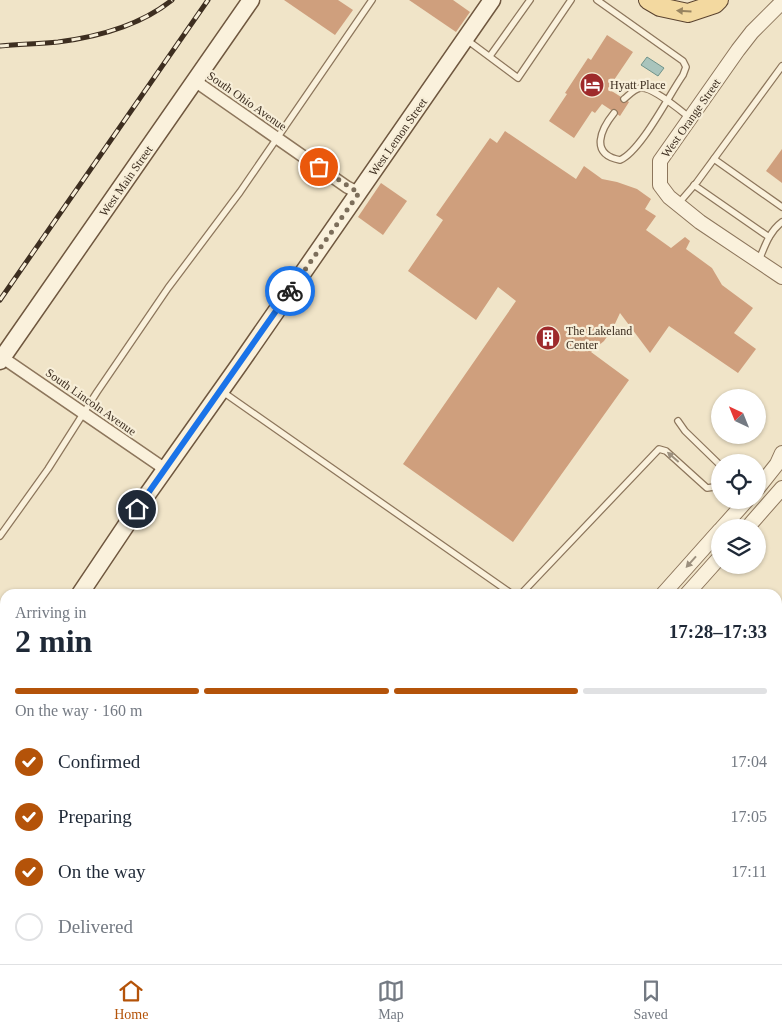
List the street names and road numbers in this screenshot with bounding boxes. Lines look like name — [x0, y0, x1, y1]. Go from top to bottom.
street label: South Ohio Avenue — [205, 68, 289, 134]
street label: West Orange Street — [659, 75, 724, 160]
street label: West Lemon Street — [366, 95, 430, 179]
street label: West Main Street — [96, 142, 156, 219]
street label: South Lincoln Avenue — [43, 366, 139, 438]

